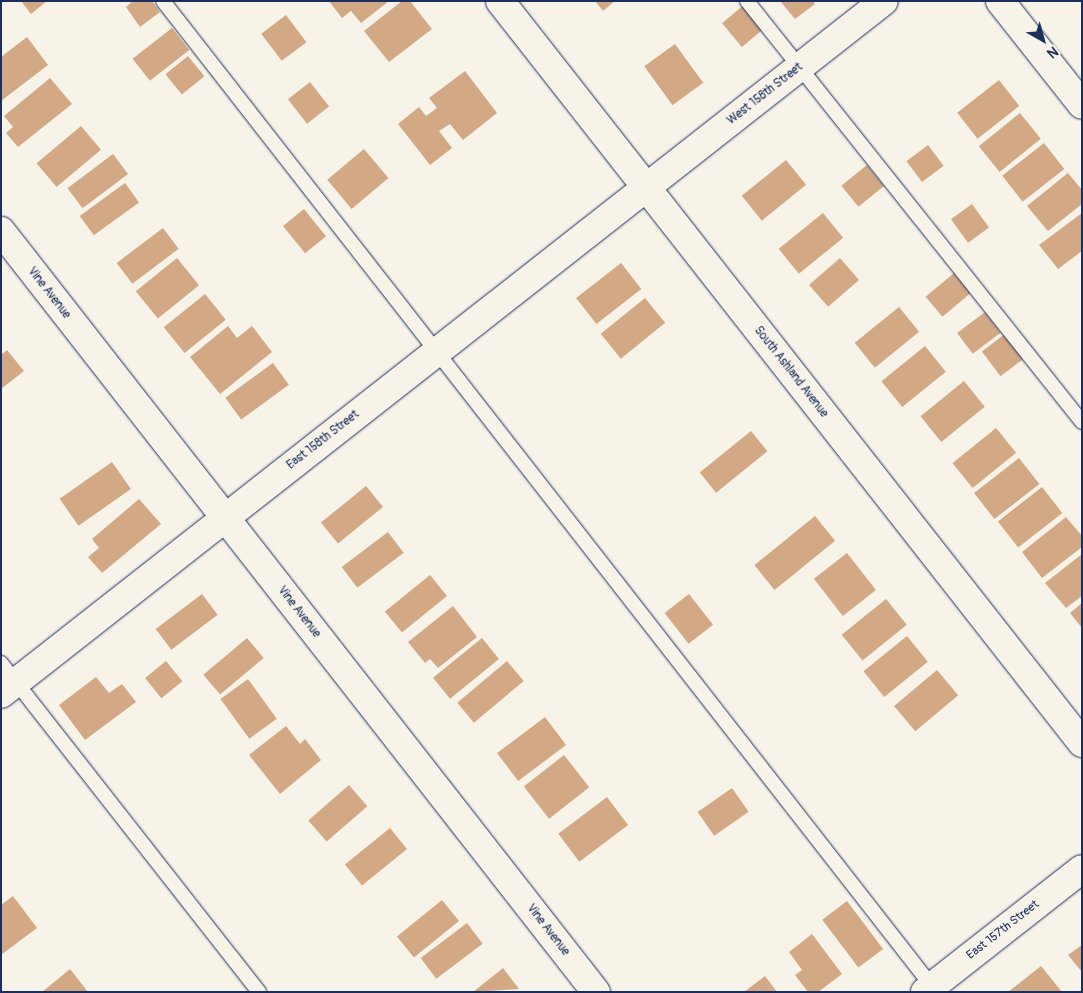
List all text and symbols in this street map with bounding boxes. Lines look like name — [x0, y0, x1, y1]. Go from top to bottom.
north arrow — [1018, 15, 1068, 65]
text: N — [1044, 43, 1062, 62]
street label: West 158th Street — [724, 60, 806, 128]
street label: Vine Avenue — [24, 264, 74, 322]
street label: South Ashland Avenue — [751, 324, 831, 420]
street label: East 158th Street — [284, 407, 362, 473]
street label: Vine Avenue — [274, 583, 324, 641]
street label: East 157th Street — [964, 897, 1042, 963]
street label: Vine Avenue — [523, 901, 573, 959]

